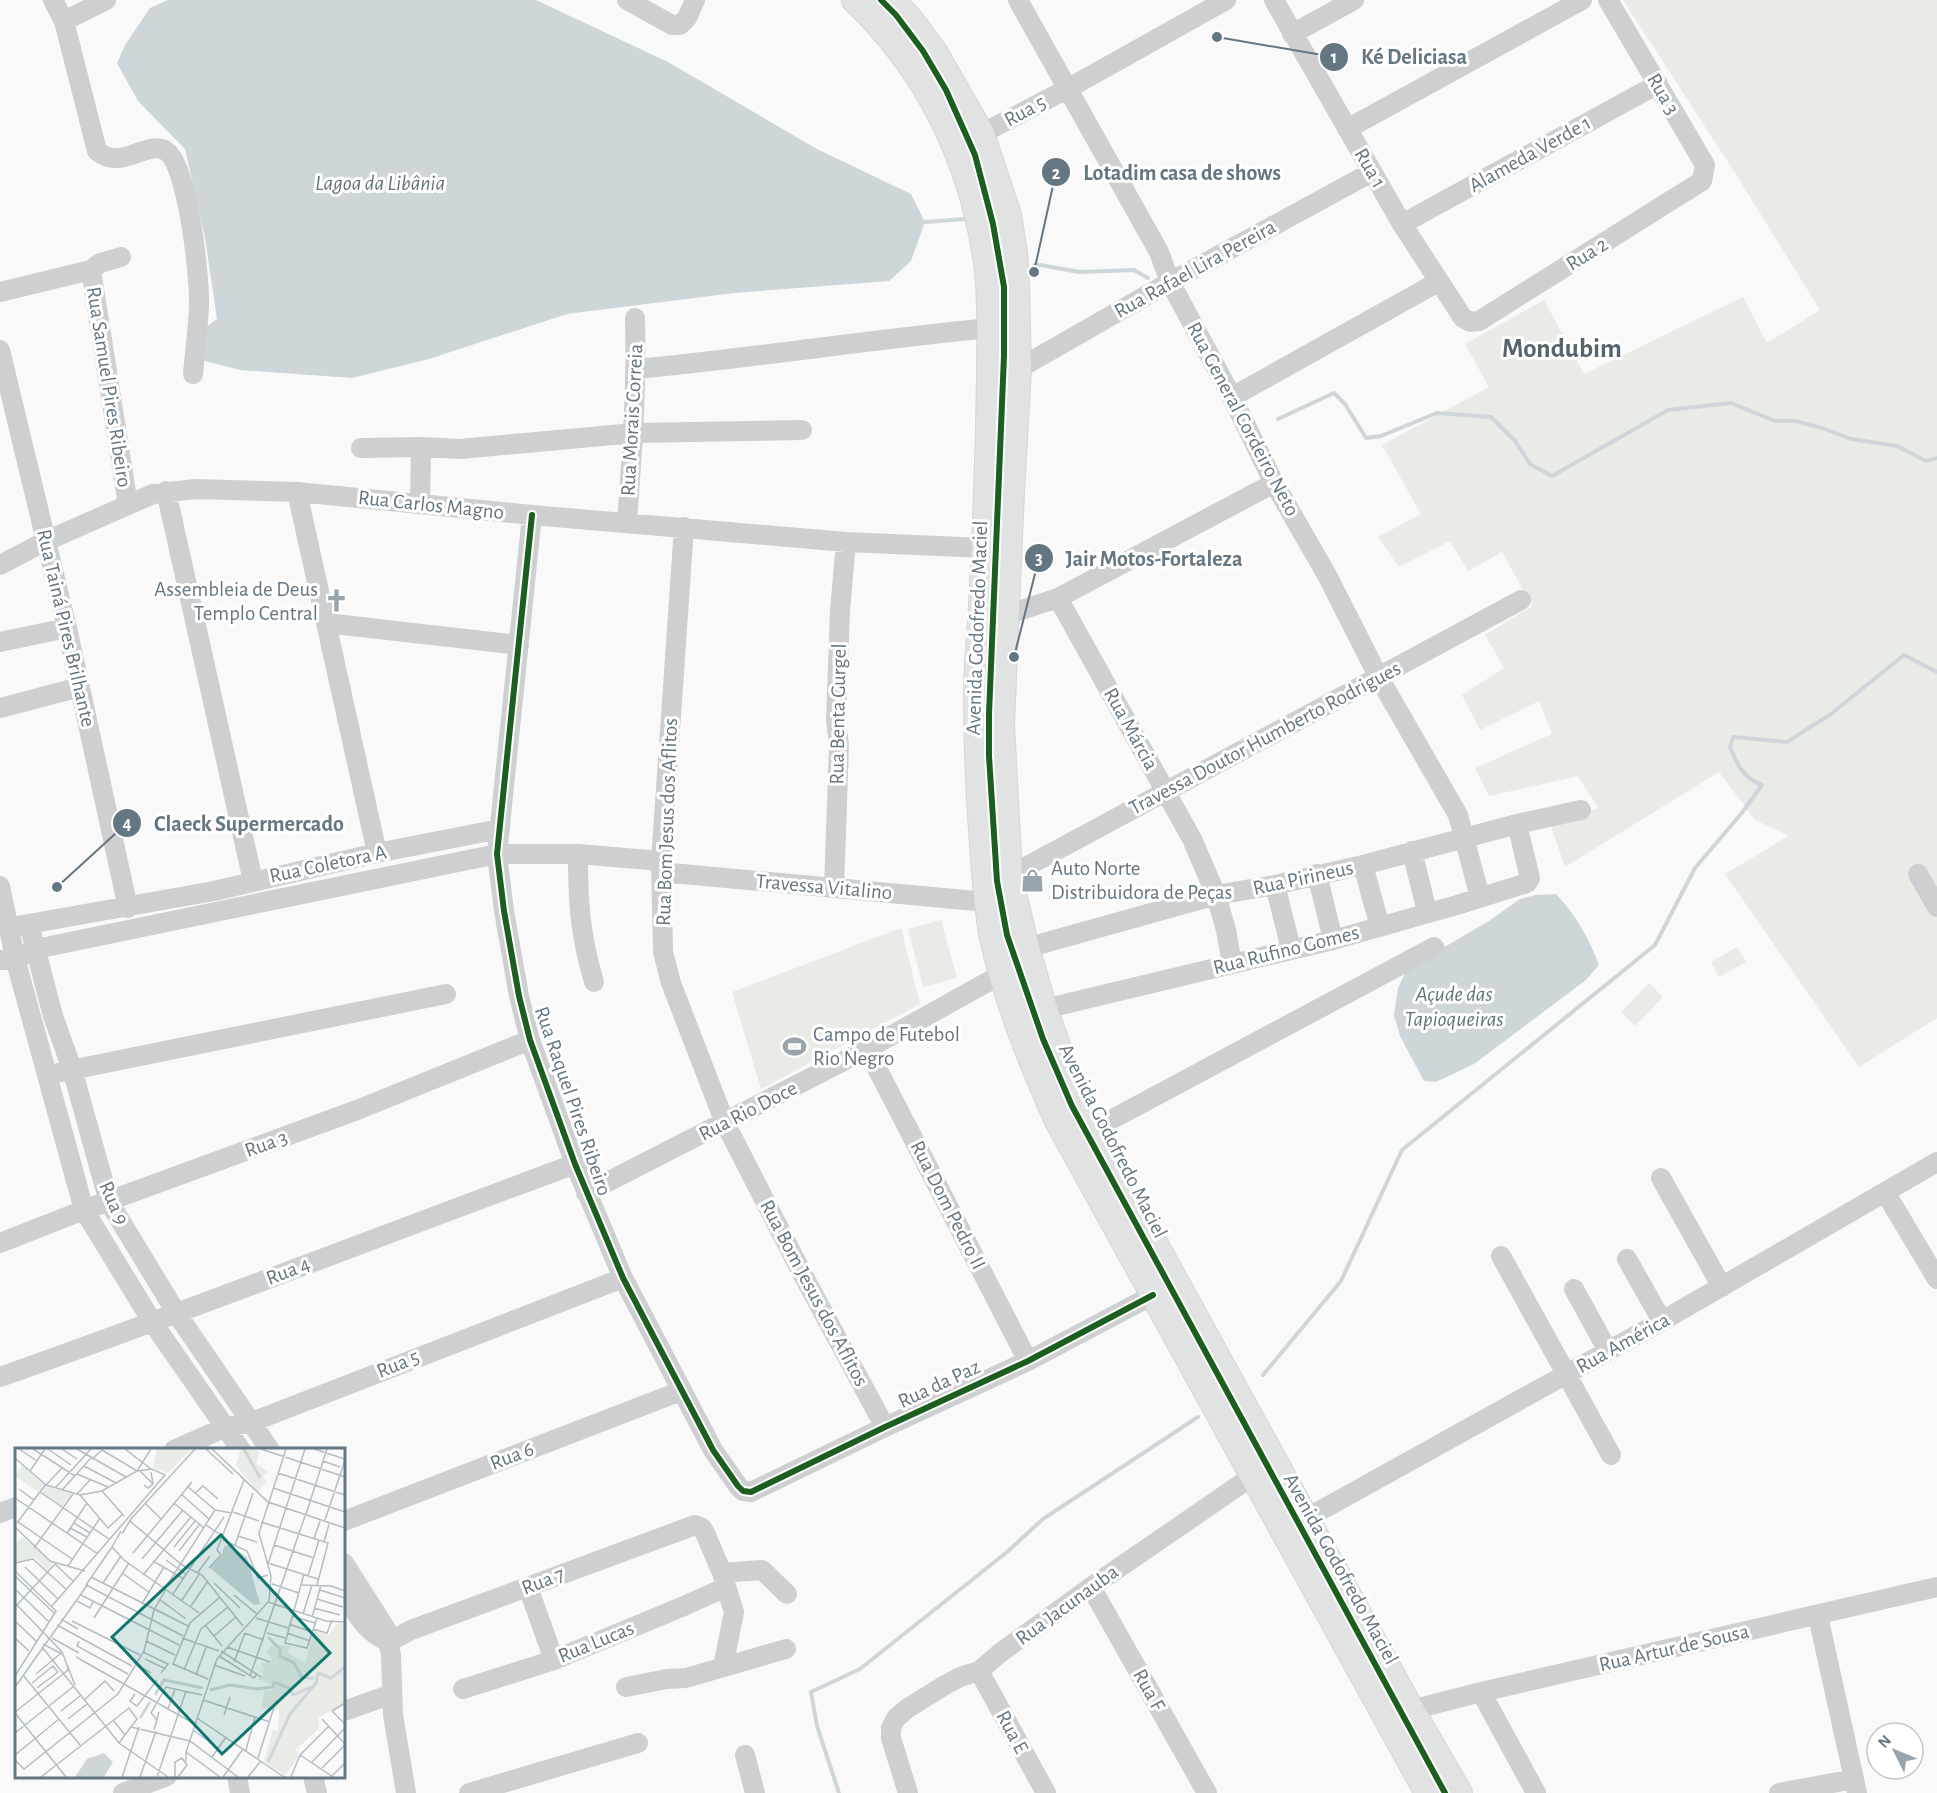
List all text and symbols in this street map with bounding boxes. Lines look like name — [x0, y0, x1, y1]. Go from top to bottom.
callout: Ké Deliciasa — [1319, 37, 1479, 77]
text: Ké Deliciasa — [1361, 46, 1467, 68]
text: 1 — [1331, 49, 1337, 67]
street label: Rua 3 — [1643, 70, 1683, 118]
street label: Rua 5 — [1001, 91, 1049, 131]
street label: Alameda Verde 1 — [1465, 112, 1595, 196]
street label: Rua 1 — [1350, 144, 1390, 192]
callout: Lotadim casa de shows — [1041, 152, 1292, 192]
text: Lotadim casa de shows — [1083, 162, 1281, 184]
text: 2 — [1052, 165, 1061, 183]
water label: Lagoa da Libânia — [315, 172, 445, 194]
street label: Rua Rafael Lira Pereira — [1111, 216, 1280, 322]
street label: Rua 2 — [1562, 233, 1612, 275]
street label: Rua Samuel Pires Ribeiro — [83, 285, 135, 489]
street label: Rua General Cordeiro Neto — [1183, 319, 1303, 519]
district label: Mondubim — [1502, 335, 1622, 362]
street label: Rua Morais Correia — [618, 343, 646, 497]
street label: Rua Carlos Magno — [357, 487, 505, 523]
street label: Avenida Godofredo Maciel — [963, 520, 991, 736]
street label: Rua Tainá Pires Brilhante — [33, 527, 99, 729]
callout: Jair Motos-Fortaleza — [1024, 538, 1255, 578]
text: Jair Motos-Fortaleza — [1065, 548, 1243, 570]
text: 3 — [1035, 550, 1043, 568]
place label: Assembleia de Deus Templo Central — [154, 579, 318, 624]
church icon: Assembleia de Deus Templo Central — [323, 588, 349, 614]
street label: Rua Benta Gurgel — [826, 643, 850, 785]
street label: Travessa Doutor Humberto Rodrigues — [1126, 657, 1404, 819]
street label: Rua Márcia — [1100, 684, 1162, 774]
street label: Rua Bom Jesus dos Aflitos — [653, 718, 681, 926]
callout: Claeck Supermercado — [112, 803, 356, 843]
text: Claeck Supermercado — [154, 813, 344, 835]
text: 4 — [122, 815, 132, 833]
street label: Rua Coletora A — [268, 841, 388, 887]
street label: Rua Pirineus — [1251, 857, 1355, 899]
place label: Auto Norte Distribuidora de Peças — [1051, 858, 1232, 903]
shop icon: Auto Norte Distribuidora de Peças — [1020, 867, 1046, 893]
street label: Travessa Vitalino — [755, 871, 893, 903]
street label: Rua Rufino Gomes — [1211, 922, 1361, 978]
water label: Açude das Tapioqueiras — [1405, 983, 1503, 1031]
street label: Rua Raquel Pires Ribeiro — [531, 1004, 615, 1198]
place label: Campo de Futebol Rio Negro — [813, 1024, 960, 1069]
sports icon: Campo de Futebol Rio Negro — [782, 1033, 808, 1059]
street label: Avenida Godofredo Maciel — [1055, 1041, 1171, 1241]
street label: Rua Rio Doce — [695, 1077, 801, 1145]
street label: Rua 3 — [242, 1127, 290, 1161]
street label: Rua Dom Pedro II — [907, 1137, 989, 1273]
street label: Rua 9 — [95, 1178, 133, 1228]
street label: Rua Bom Jesus dos Aflitos — [756, 1196, 872, 1390]
street label: Rua 4 — [263, 1253, 313, 1289]
street label: Rua América — [1573, 1309, 1673, 1377]
street label: Rua 5 — [374, 1346, 422, 1382]
street label: Rua da Paz — [895, 1356, 983, 1412]
street label: Rua 6 — [487, 1438, 537, 1474]
inset map — [15, 1448, 345, 1778]
street label: Avenida Godofredo Maciel — [1280, 1470, 1402, 1668]
street label: Rua Jacunauba — [1012, 1561, 1122, 1649]
street label: Rua 7 — [519, 1563, 567, 1599]
street label: Rua Lucas — [555, 1617, 637, 1667]
street label: Rua Artur de Sousa — [1597, 1620, 1751, 1675]
street label: Rua F — [1129, 1666, 1169, 1715]
street label: Rua E — [992, 1707, 1032, 1757]
north arrow — [1865, 1721, 1925, 1781]
text: N — [1875, 1732, 1894, 1751]

